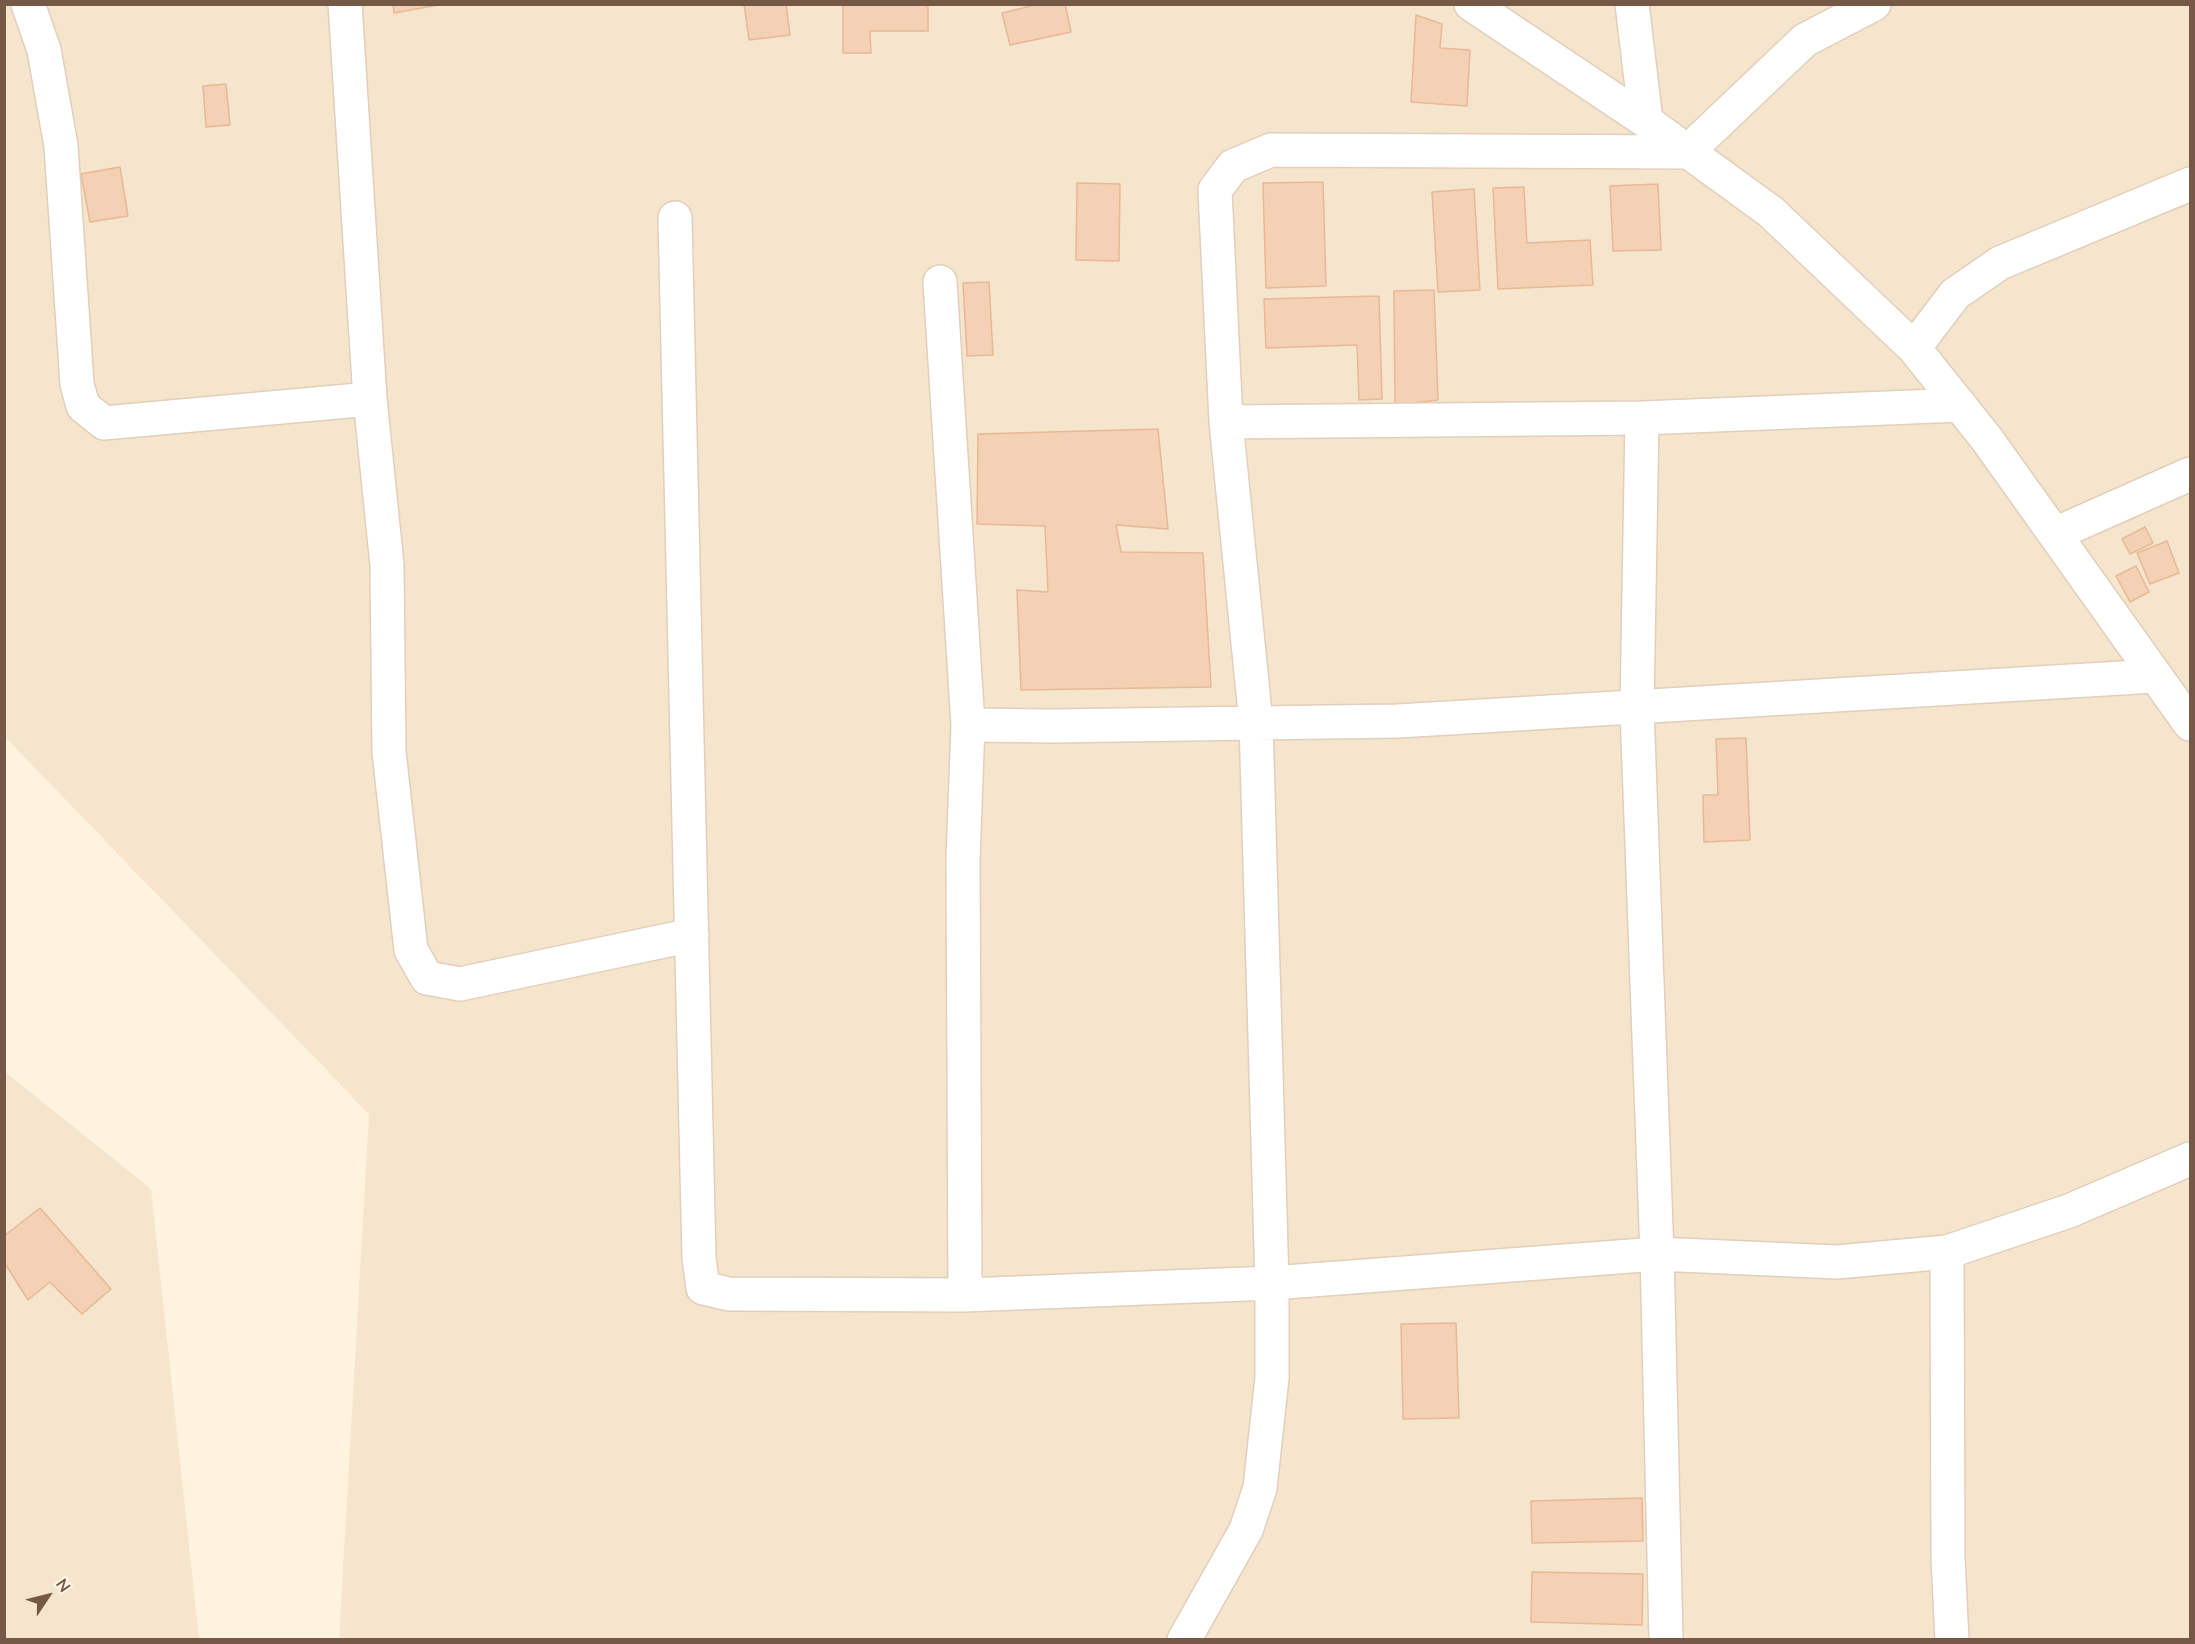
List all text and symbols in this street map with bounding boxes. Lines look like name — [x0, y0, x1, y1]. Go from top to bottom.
north arrow — [18, 1566, 78, 1626]
text: N — [50, 1574, 75, 1597]

